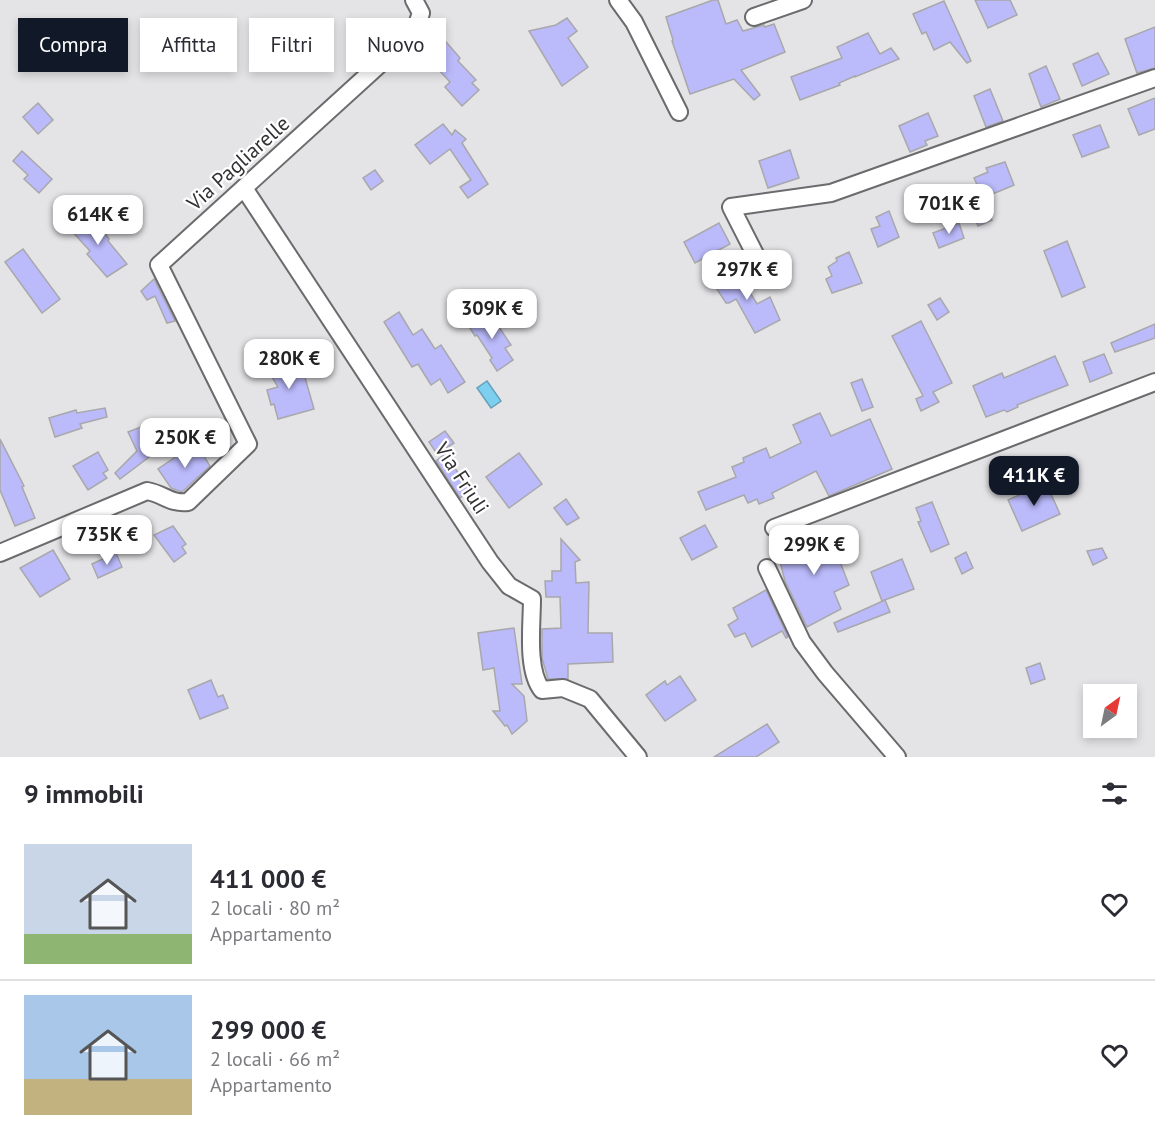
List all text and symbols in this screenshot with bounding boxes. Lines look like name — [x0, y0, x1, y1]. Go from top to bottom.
chip: Compra — [18, 18, 128, 72]
chip: Affitta — [140, 18, 237, 72]
chip: Filtri — [249, 18, 334, 72]
chip: Nuovo — [346, 18, 446, 72]
street label: Via Pagliarelle — [180, 110, 295, 217]
pin: 701K € — [900, 184, 998, 235]
text: 701K € — [918, 190, 980, 216]
pin: 614K € — [49, 195, 147, 246]
text: 614K € — [67, 201, 129, 227]
pin: 297K € — [698, 250, 796, 301]
text: 297K € — [716, 256, 778, 282]
pin: 309K € — [443, 289, 541, 340]
text: 309K € — [461, 295, 523, 321]
pin: 280K € — [240, 339, 338, 390]
text: 280K € — [258, 345, 320, 371]
pin: 250K € — [136, 418, 234, 469]
text: 250K € — [154, 424, 216, 450]
street label: Via Friuli — [428, 436, 495, 519]
pin: 411K € — [985, 456, 1083, 507]
text: 411K € — [1003, 462, 1065, 488]
pin: 735K € — [58, 515, 156, 566]
text: 735K € — [76, 521, 138, 547]
pin: 299K € — [765, 525, 863, 576]
text: 299K € — [783, 531, 845, 557]
north arrow — [1083, 684, 1137, 738]
map controls — [1083, 684, 1137, 738]
text: 9 immobili — [24, 777, 144, 810]
icon: filters — [1098, 777, 1131, 810]
text: 411 000 € — [210, 862, 326, 895]
icon: home — [72, 868, 144, 940]
icon: heart — [1098, 888, 1131, 921]
text: 2 locali · 80 m² — [210, 895, 340, 921]
text: Appartamento — [210, 921, 332, 947]
text: 299 000 € — [210, 1013, 326, 1046]
icon: home — [72, 1019, 144, 1091]
icon: heart — [1098, 1039, 1131, 1072]
text: 2 locali · 66 m² — [210, 1046, 340, 1072]
text: Appartamento — [210, 1072, 332, 1098]

